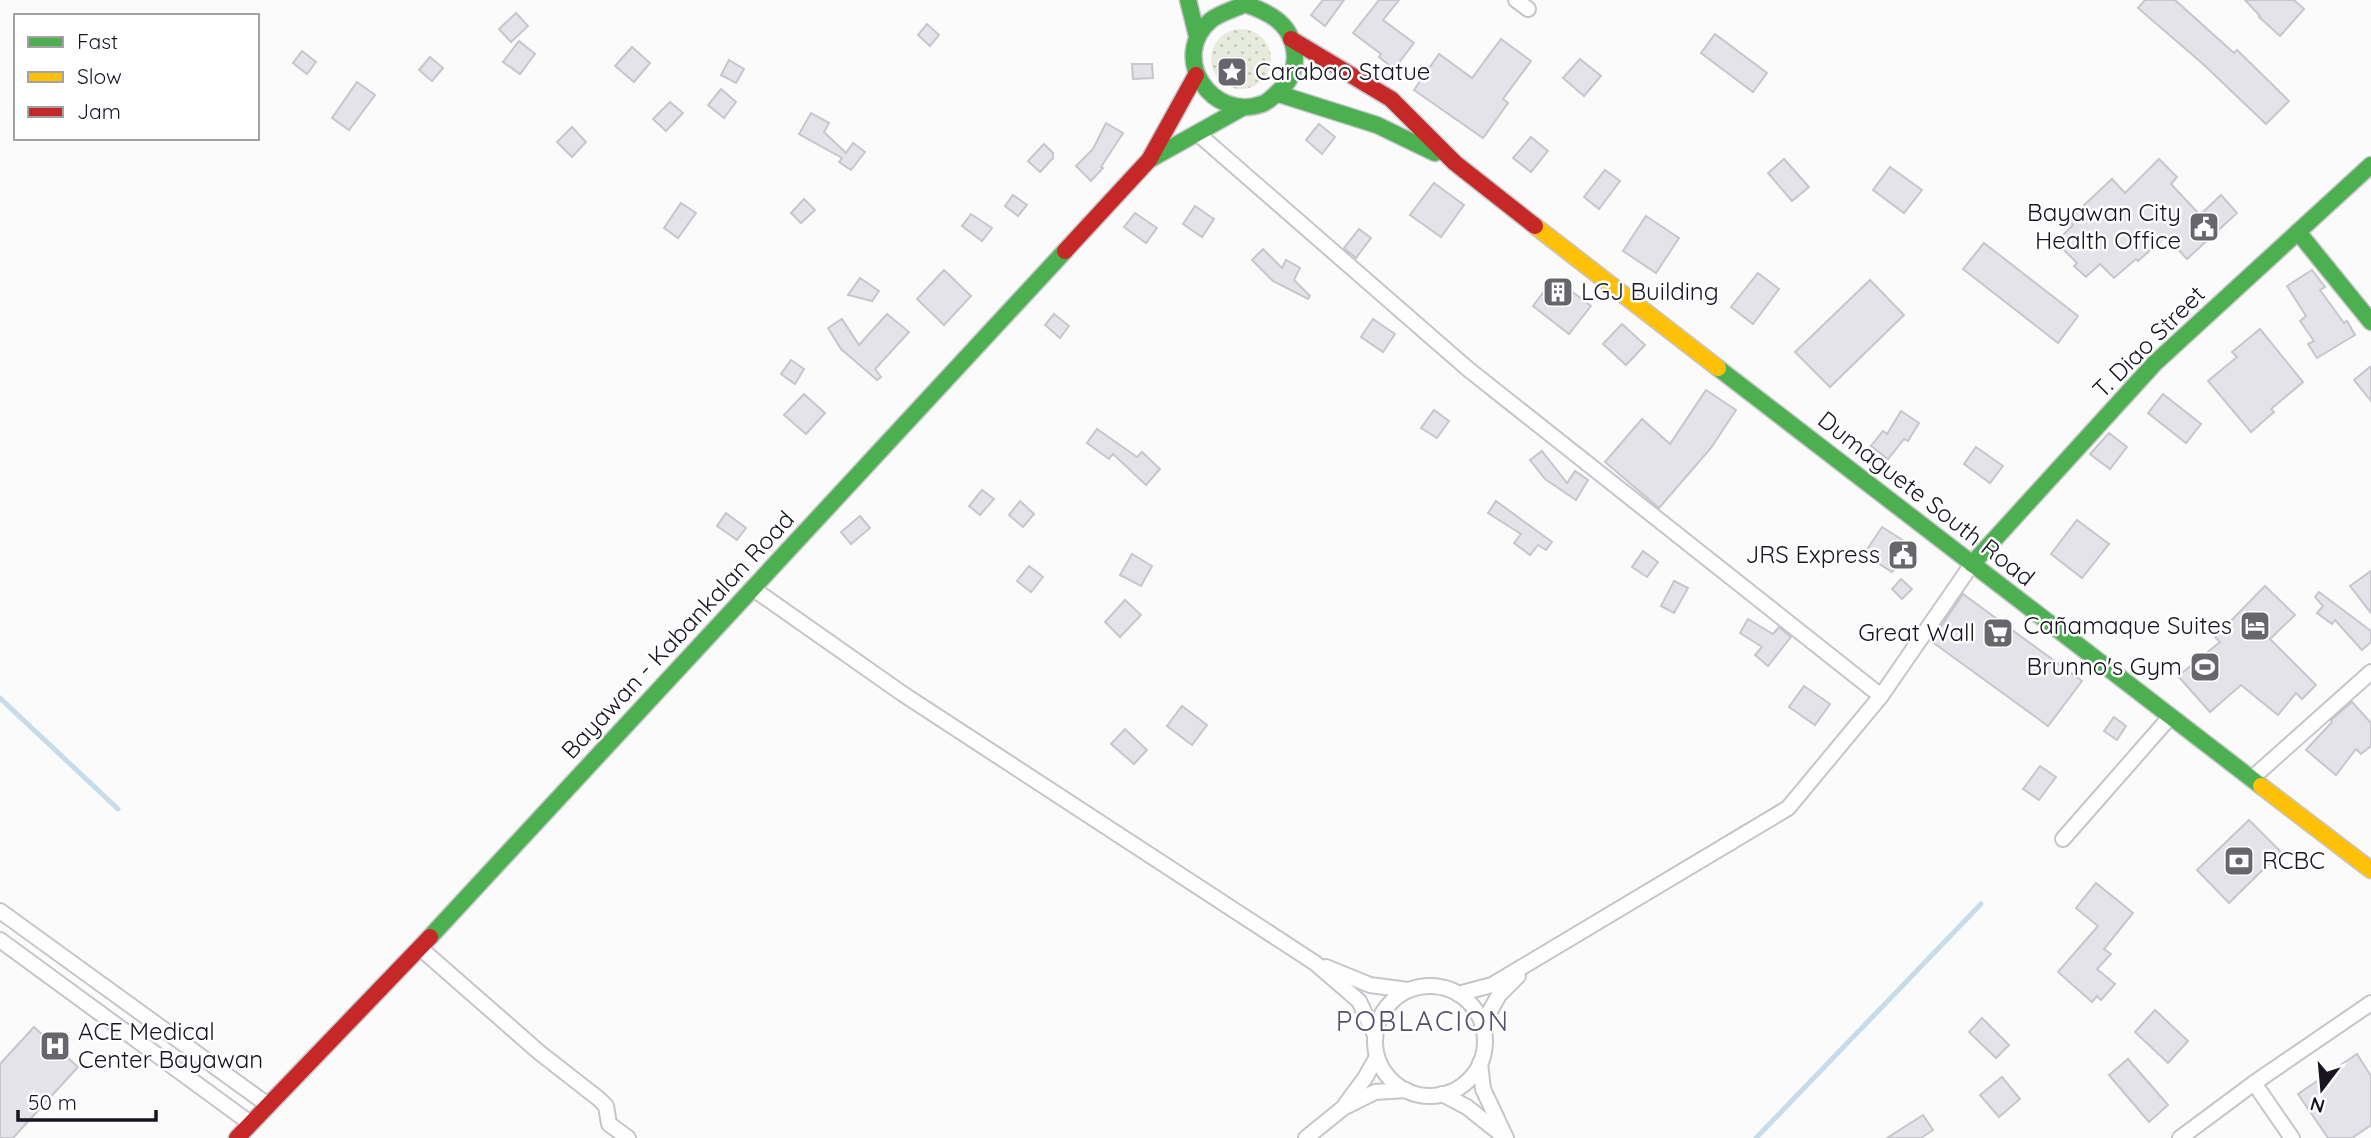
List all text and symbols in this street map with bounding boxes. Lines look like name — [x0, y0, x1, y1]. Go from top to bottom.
legend — [14, 14, 259, 140]
text: Fast — [77, 28, 118, 54]
place icon: Carabao Statue — [1215, 55, 1249, 89]
place label: Carabao Statue — [1255, 56, 1430, 86]
text: Slow — [77, 63, 122, 89]
text: Jam — [77, 98, 121, 124]
place label: Bayawan City Health Office — [2027, 197, 2181, 255]
public building icon: Bayawan City Health Office — [2187, 210, 2221, 244]
building icon: LGJ Building — [1541, 275, 1575, 309]
place label: LGJ Building — [1581, 276, 1719, 306]
street label: T. Diao Street — [2086, 279, 2211, 404]
street label: Dumaguete South Road — [1812, 404, 2041, 592]
street label: Bayawan - Kabankalan Road — [554, 504, 800, 765]
public building icon: JRS Express — [1886, 538, 1920, 572]
place label: JRS Express — [1746, 539, 1880, 569]
hotel icon: Cañamaque Suites — [2238, 609, 2272, 643]
place label: Cañamaque Suites — [2024, 610, 2232, 640]
supermarket icon: Great Wall — [1981, 616, 2015, 650]
place label: Great Wall — [1858, 617, 1975, 647]
sports icon: Brunno's Gym — [2188, 650, 2222, 684]
place label: Brunno's Gym — [2027, 651, 2182, 681]
bank icon: RCBC — [2222, 844, 2256, 878]
place label: RCBC — [2262, 845, 2325, 875]
district label: POBLACION — [1336, 1003, 1510, 1038]
place label: ACE Medical Center Bayawan — [78, 1016, 263, 1074]
hospital icon: ACE Medical Center Bayawan — [38, 1029, 72, 1063]
north arrow — [2287, 1054, 2357, 1124]
scale bar — [18, 1078, 156, 1122]
text: 50 m — [28, 1089, 77, 1115]
text: N — [2307, 1092, 2327, 1119]

